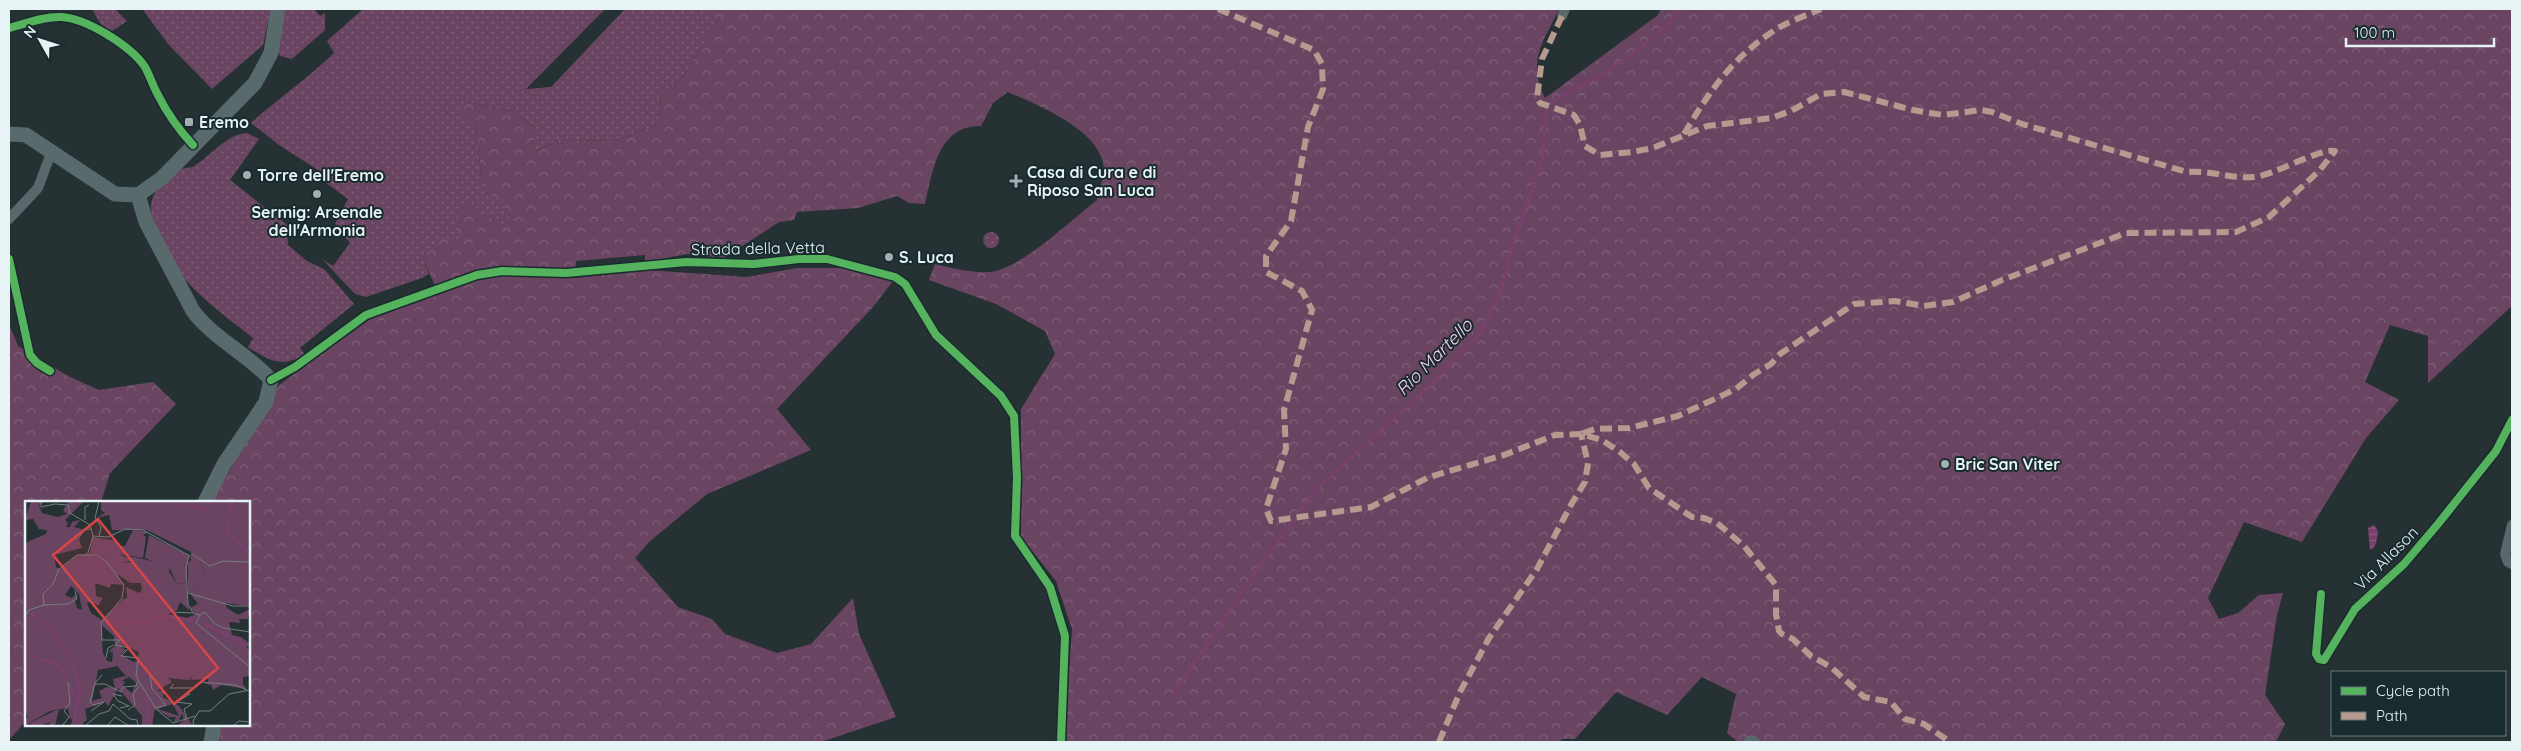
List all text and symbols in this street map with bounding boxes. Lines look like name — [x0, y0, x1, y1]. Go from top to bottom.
north arrow — [15, 15, 65, 65]
scale bar — [2346, 15, 2494, 47]
text: N — [20, 22, 40, 41]
text: 100 m — [2354, 23, 2395, 42]
place label: Eremo — [199, 112, 249, 132]
marker: Eremo — [183, 116, 195, 128]
place label: Casa di Cura e di Riposo San Luca — [1027, 162, 1156, 200]
place label: Torre dell'Eremo — [257, 165, 384, 185]
marker: Torre dell'Eremo — [241, 169, 253, 181]
marker: Casa di Cura e di Riposo San Luca — [1009, 174, 1023, 188]
marker: Sermig: Arsenale dell'Armonia — [311, 188, 323, 200]
place label: Sermig: Arsenale dell'Armonia — [251, 202, 383, 240]
street label: Strada della Vetta — [691, 237, 825, 259]
place label: S. Luca — [899, 247, 954, 267]
marker: S. Luca — [883, 251, 895, 263]
water label: Rio Martello — [1391, 313, 1478, 400]
place label: Bric San Viter — [1955, 454, 2060, 474]
marker: Bric San Viter — [1939, 458, 1951, 470]
inset map — [25, 501, 250, 726]
street label: Via Allason — [2350, 522, 2422, 594]
legend — [2331, 671, 2506, 736]
text: Cycle path — [2376, 681, 2450, 700]
text: Path — [2376, 706, 2408, 725]

